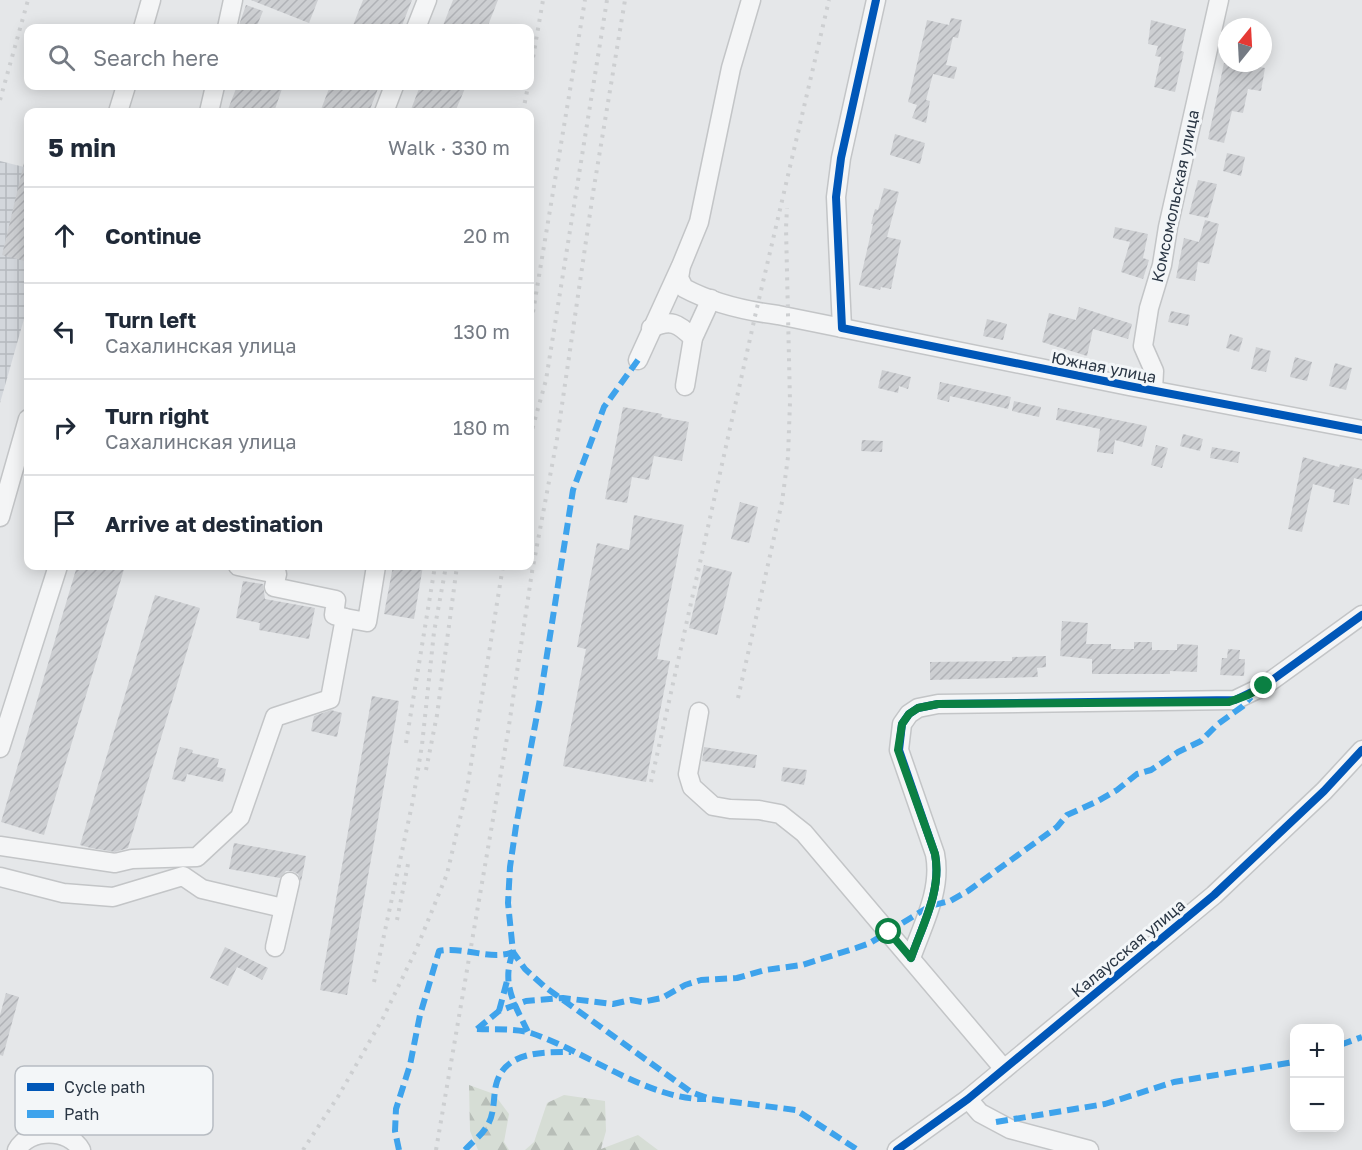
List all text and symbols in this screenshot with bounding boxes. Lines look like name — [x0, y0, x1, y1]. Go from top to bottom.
north arrow — [1218, 18, 1272, 72]
search box — [24, 24, 534, 90]
icon: search — [45, 41, 78, 74]
text: Search here — [93, 44, 219, 71]
street label: Комсомольская улица — [1147, 108, 1203, 284]
text: 5 min — [48, 132, 116, 163]
text: Walk · 330 m — [388, 135, 510, 159]
icon: ahead — [48, 219, 81, 252]
text: Continue — [105, 222, 201, 249]
text: 20 m — [463, 223, 510, 247]
text: Turn left — [105, 306, 196, 333]
icon: left — [48, 315, 81, 348]
text: 130 m — [454, 319, 510, 343]
text: Сахалинская улица — [105, 333, 297, 357]
street label: Южная улица — [1050, 347, 1158, 387]
text: Turn right — [105, 402, 209, 429]
icon: right — [48, 411, 81, 444]
text: 180 m — [453, 415, 510, 439]
text: Сахалинская улица — [105, 429, 297, 453]
icon: arrive — [48, 507, 81, 540]
text: Arrive at destination — [105, 510, 323, 537]
route end — [1250, 672, 1276, 698]
street label: Калаусская улица — [1067, 895, 1189, 1001]
route start — [875, 918, 901, 944]
map controls — [1290, 1024, 1344, 1132]
button: + — [1290, 1024, 1344, 1078]
legend — [15, 1066, 213, 1135]
text: Cycle path — [64, 1077, 145, 1097]
button: − — [1290, 1078, 1344, 1132]
text: Path — [64, 1104, 99, 1124]

